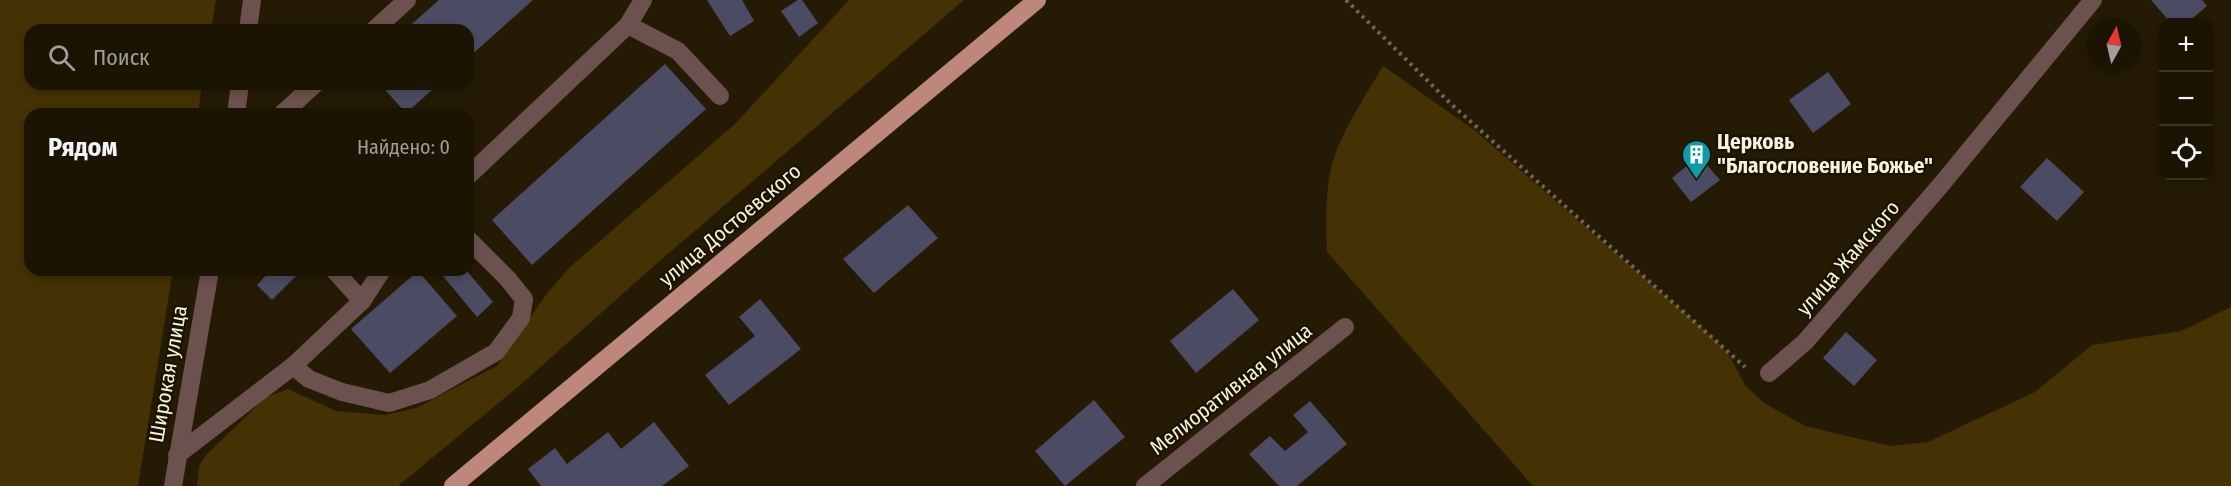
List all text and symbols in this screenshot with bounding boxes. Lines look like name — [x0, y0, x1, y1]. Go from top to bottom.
north arrow — [2087, 18, 2141, 72]
map controls — [2159, 18, 2213, 180]
button: + — [2159, 18, 2213, 72]
search box — [24, 24, 474, 90]
icon: search — [45, 41, 78, 74]
text: Поиск — [93, 44, 149, 71]
button: − — [2159, 72, 2213, 126]
button: locate — [2159, 126, 2213, 180]
place label: Церковь "Благословение Божье" — [1717, 129, 1933, 179]
text: Рядом — [48, 132, 117, 163]
text: Найдено: 0 — [357, 135, 450, 159]
building icon: Церковь "Благословение Божье" — [1680, 138, 1712, 180]
street label: улица Достоевского — [654, 158, 806, 292]
street label: улица Жамского — [1791, 195, 1905, 321]
street label: Широкая улица — [143, 303, 193, 445]
street label: Мелиоративная улица — [1145, 318, 1317, 460]

